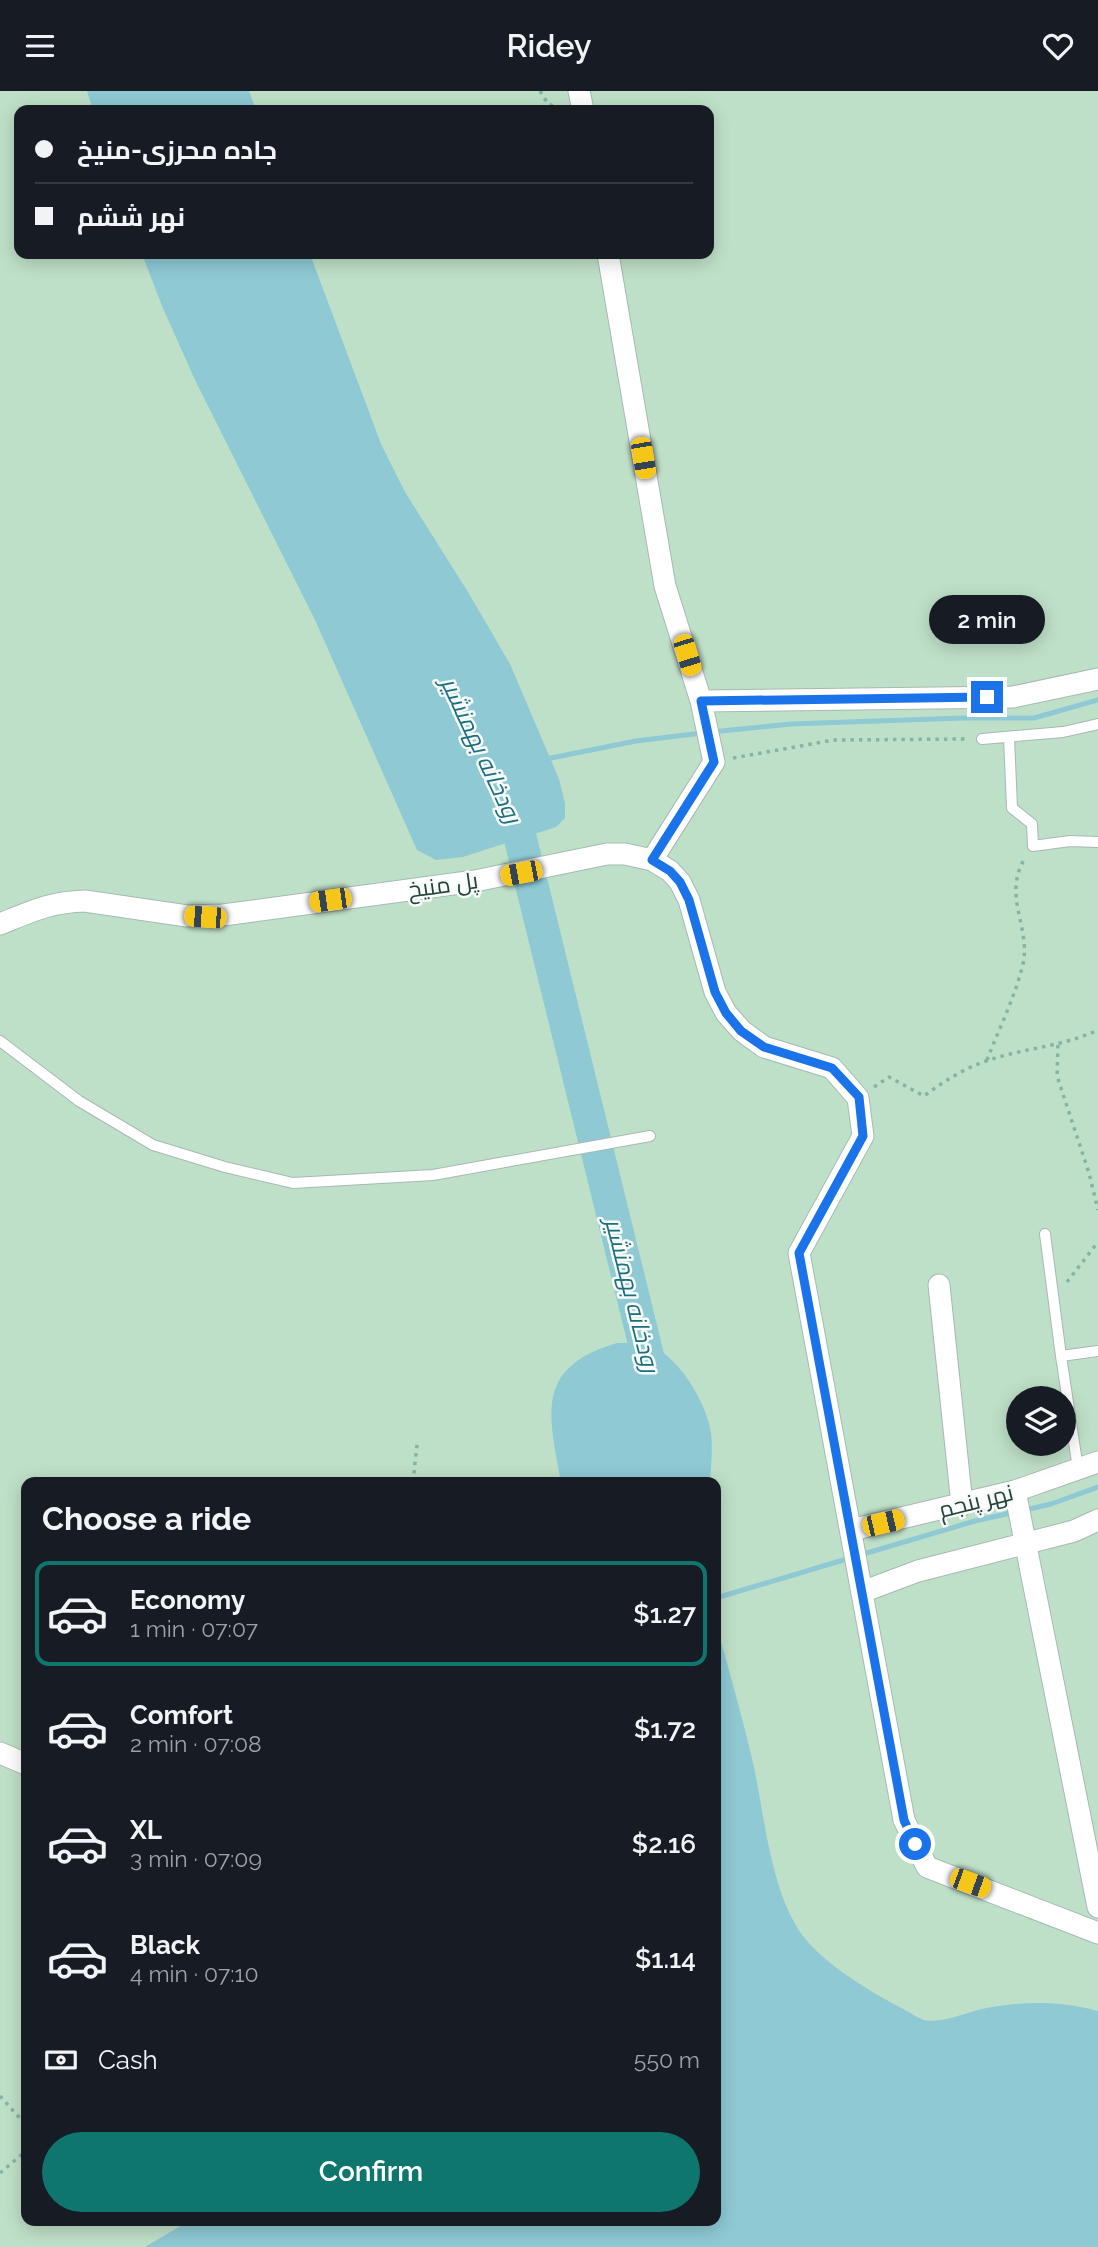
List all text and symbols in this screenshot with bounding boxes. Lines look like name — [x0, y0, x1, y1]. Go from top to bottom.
icon: menu — [21, 27, 59, 65]
text: Ridey — [506, 27, 592, 64]
icon: heart — [1039, 27, 1077, 65]
text: جاده محرزی-منیخ — [77, 135, 277, 165]
text: نهر ششم — [77, 202, 185, 232]
car — [630, 435, 657, 481]
callout: 2 min — [929, 595, 1045, 645]
text: 2 min — [958, 606, 1016, 633]
car — [671, 632, 704, 678]
water label: رودخانه بهمنشیر — [434, 669, 529, 829]
route end — [971, 681, 1003, 713]
car — [499, 859, 544, 887]
street label: پل منیخ — [406, 866, 480, 906]
car — [308, 887, 353, 913]
car — [184, 905, 227, 929]
water label: رودخانه بهمنشیر — [599, 1212, 666, 1377]
map controls — [1006, 1386, 1076, 1456]
button: layers — [1006, 1386, 1076, 1456]
street label: نهر پنجم — [936, 1478, 1017, 1526]
text: Choose a ride — [42, 1500, 251, 1537]
car — [861, 1508, 906, 1538]
icon: car — [46, 1582, 109, 1645]
text: Economy — [130, 1585, 245, 1615]
text: $1.27 — [633, 1599, 696, 1629]
text: 1 min · 07:07 — [130, 1615, 258, 1642]
icon: car — [46, 1697, 109, 1760]
text: Comfort — [130, 1700, 233, 1730]
text: $1.72 — [634, 1714, 696, 1744]
text: 2 min · 07:08 — [130, 1730, 262, 1757]
icon: car — [46, 1812, 109, 1875]
text: XL — [130, 1815, 162, 1845]
route start — [899, 1828, 931, 1860]
text: $2.16 — [632, 1829, 696, 1859]
text: 3 min · 07:09 — [130, 1845, 262, 1872]
car — [947, 1866, 994, 1900]
icon: car — [46, 1927, 109, 1990]
text: Black — [130, 1930, 200, 1960]
text: $1.14 — [635, 1944, 696, 1974]
text: 4 min · 07:10 — [130, 1960, 259, 1987]
icon: cash — [42, 2041, 80, 2079]
text: Cash — [98, 2045, 158, 2075]
text: 550 m — [634, 2046, 700, 2073]
button: Confirm — [42, 2132, 700, 2212]

